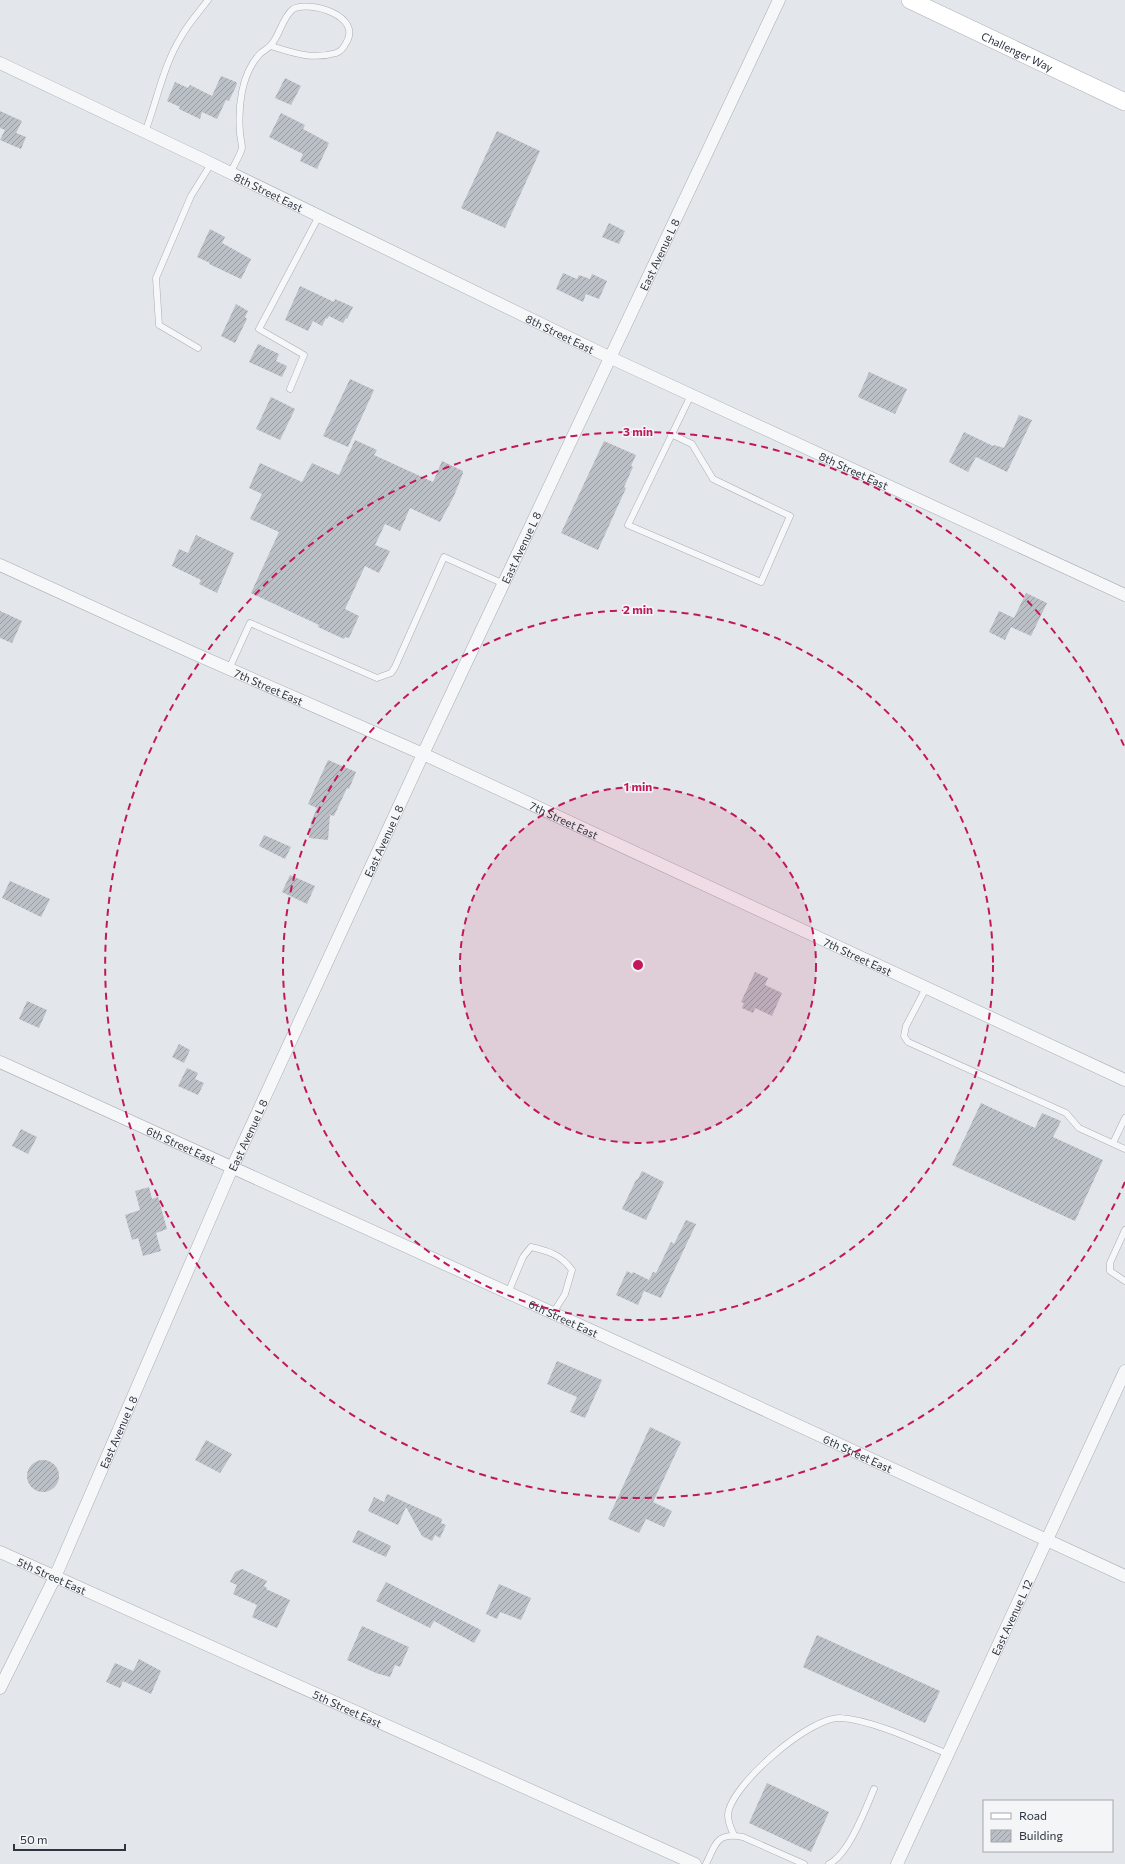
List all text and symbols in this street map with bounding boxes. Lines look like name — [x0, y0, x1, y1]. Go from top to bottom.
street label: Challenger Way — [980, 29, 1056, 74]
street label: 8th Street East — [232, 169, 306, 214]
street label: East Avenue L 8 — [636, 216, 682, 292]
street label: 8th Street East — [524, 311, 597, 356]
text: 3 min — [623, 424, 653, 438]
street label: 8th Street East — [817, 448, 891, 492]
street label: East Avenue L 8 — [498, 509, 543, 585]
text: 2 min — [623, 602, 653, 616]
street label: 7th Street East — [232, 666, 306, 707]
text: 1 min — [624, 779, 652, 793]
street label: 7th Street East — [528, 798, 601, 841]
street label: East Avenue L 8 — [361, 802, 405, 879]
street label: 7th Street East — [822, 935, 895, 978]
centre of rings — [631, 958, 645, 972]
street label: East Avenue L 8 — [225, 1097, 270, 1173]
street label: 6th Street East — [145, 1123, 218, 1166]
street label: 6th Street East — [527, 1297, 601, 1340]
street label: East Avenue L 8 — [96, 1393, 139, 1470]
street label: 6th Street East — [821, 1432, 895, 1475]
street label: 5th Street East — [15, 1554, 89, 1597]
street label: East Avenue L 12 — [988, 1577, 1034, 1657]
street label: 5th Street East — [311, 1687, 385, 1729]
legend — [983, 1800, 1113, 1852]
text: Road — [1019, 1808, 1047, 1822]
scale bar — [14, 1826, 125, 1852]
text: Building — [1019, 1828, 1063, 1842]
text: 50 m — [20, 1832, 48, 1846]

